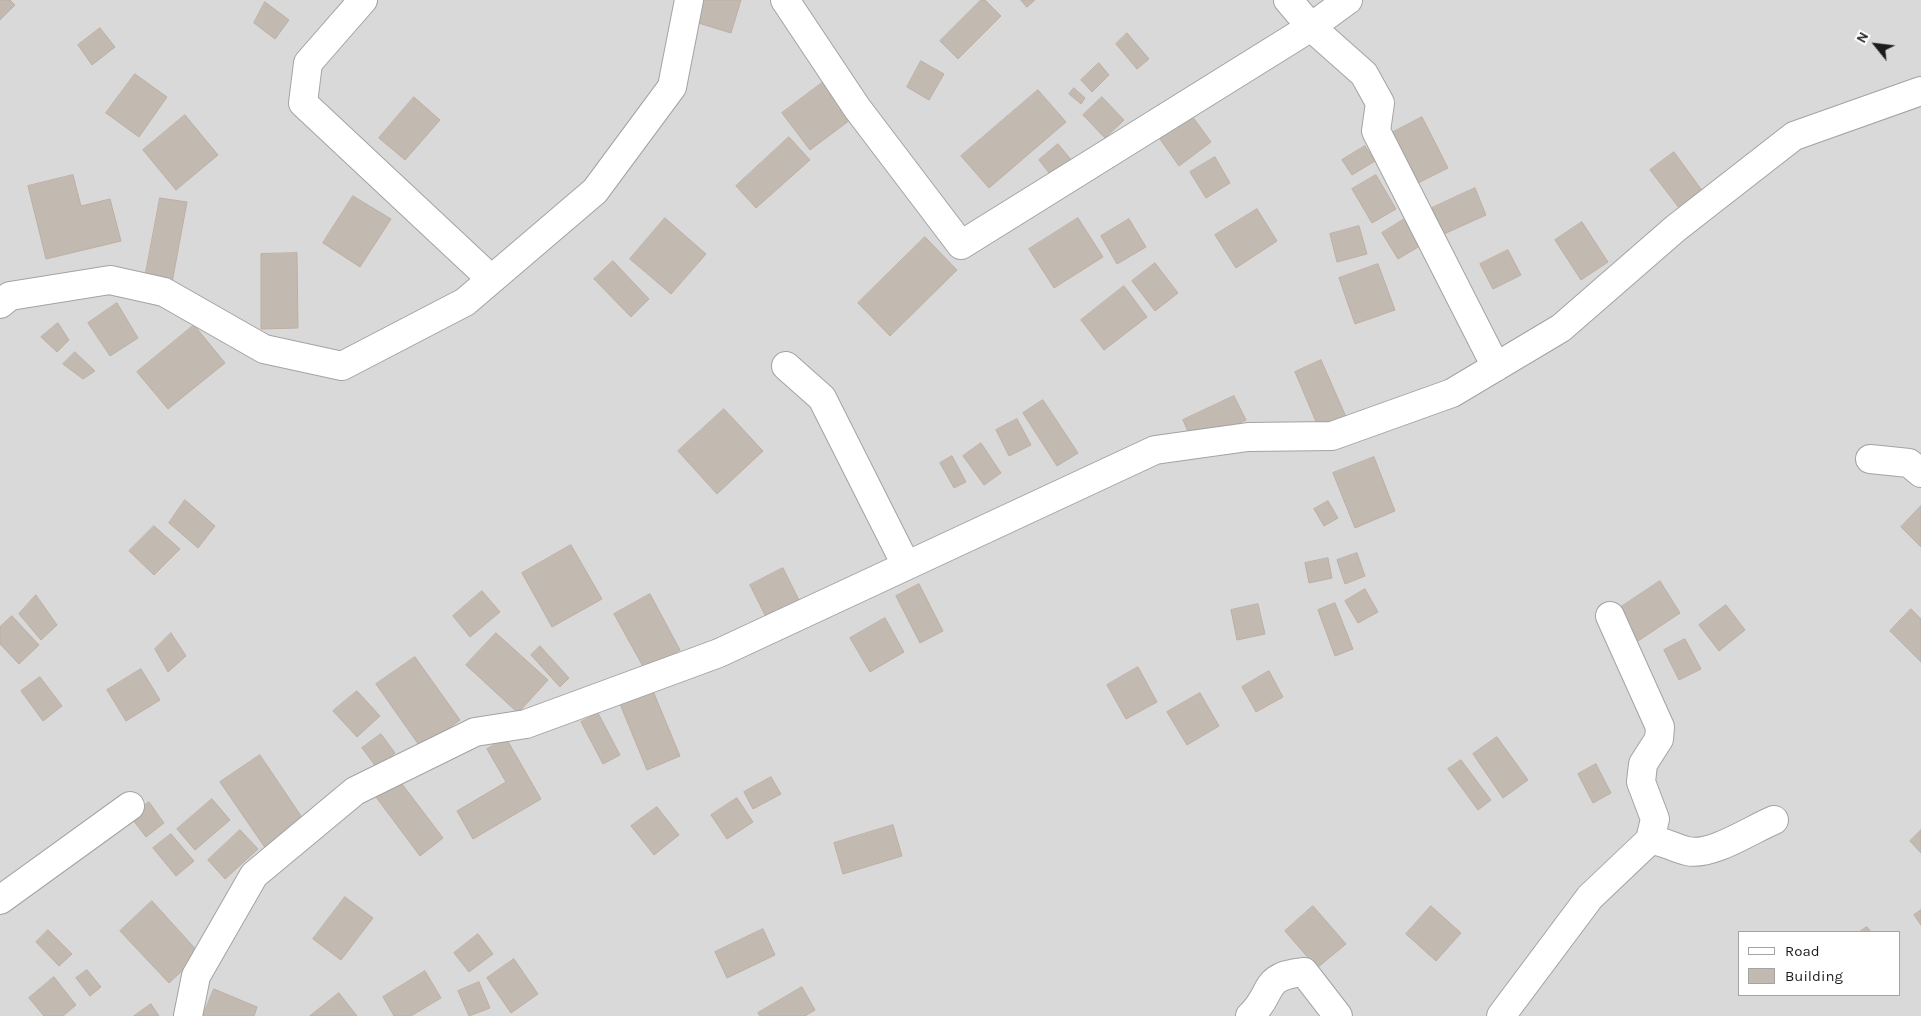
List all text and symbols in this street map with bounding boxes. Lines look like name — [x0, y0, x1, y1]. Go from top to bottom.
north arrow — [1851, 20, 1901, 70]
text: N — [1853, 29, 1872, 46]
legend — [1738, 931, 1901, 996]
text: Road — [1785, 942, 1820, 960]
text: Building — [1785, 967, 1843, 985]

